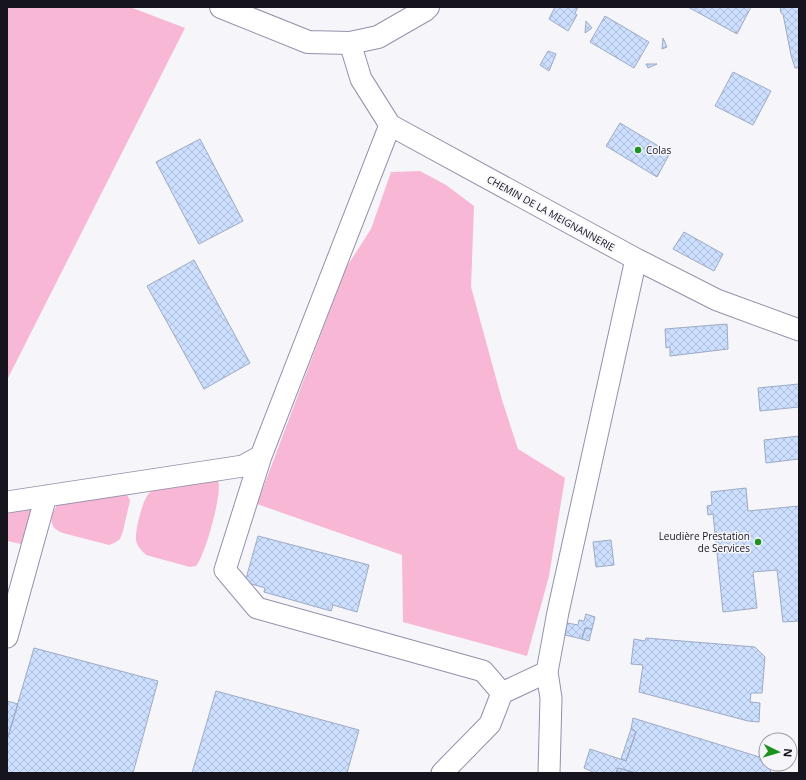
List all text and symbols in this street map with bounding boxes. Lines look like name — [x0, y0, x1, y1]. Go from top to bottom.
place label: Colas — [646, 143, 671, 157]
marker: Colas — [633, 145, 643, 155]
street label: CHEMIN DE LA MEIGNANNERIE — [485, 172, 617, 254]
place label: Leudière Prestation de Services — [659, 529, 750, 555]
marker: Leudière Prestation de Services — [753, 537, 763, 547]
north arrow — [758, 732, 798, 772]
text: N — [781, 748, 796, 758]

